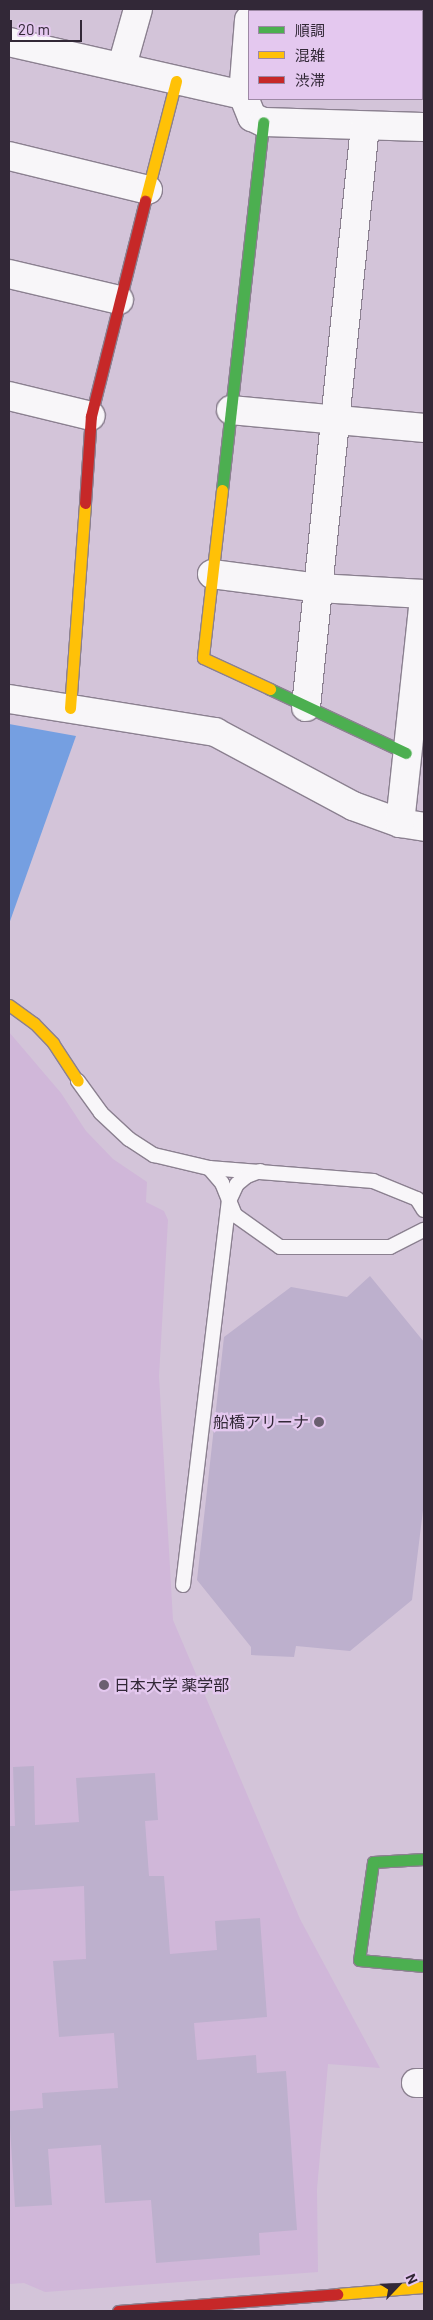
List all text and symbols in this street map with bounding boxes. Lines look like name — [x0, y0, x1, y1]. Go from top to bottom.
scale bar — [12, 10, 85, 42]
legend — [248, 10, 423, 100]
text: 20 m — [18, 20, 50, 38]
text: 順調 — [295, 21, 325, 39]
text: 混雑 — [295, 46, 325, 64]
text: 渋滞 — [295, 71, 325, 89]
place label: 船橋アリーナ — [213, 1412, 309, 1432]
marker: 船橋アリーナ — [313, 1416, 325, 1428]
place label: 日本大学 薬学部 — [114, 1675, 229, 1695]
marker: 日本大学 薬学部 — [98, 1679, 110, 1691]
north arrow — [373, 2260, 423, 2310]
text: N — [403, 2271, 422, 2286]

